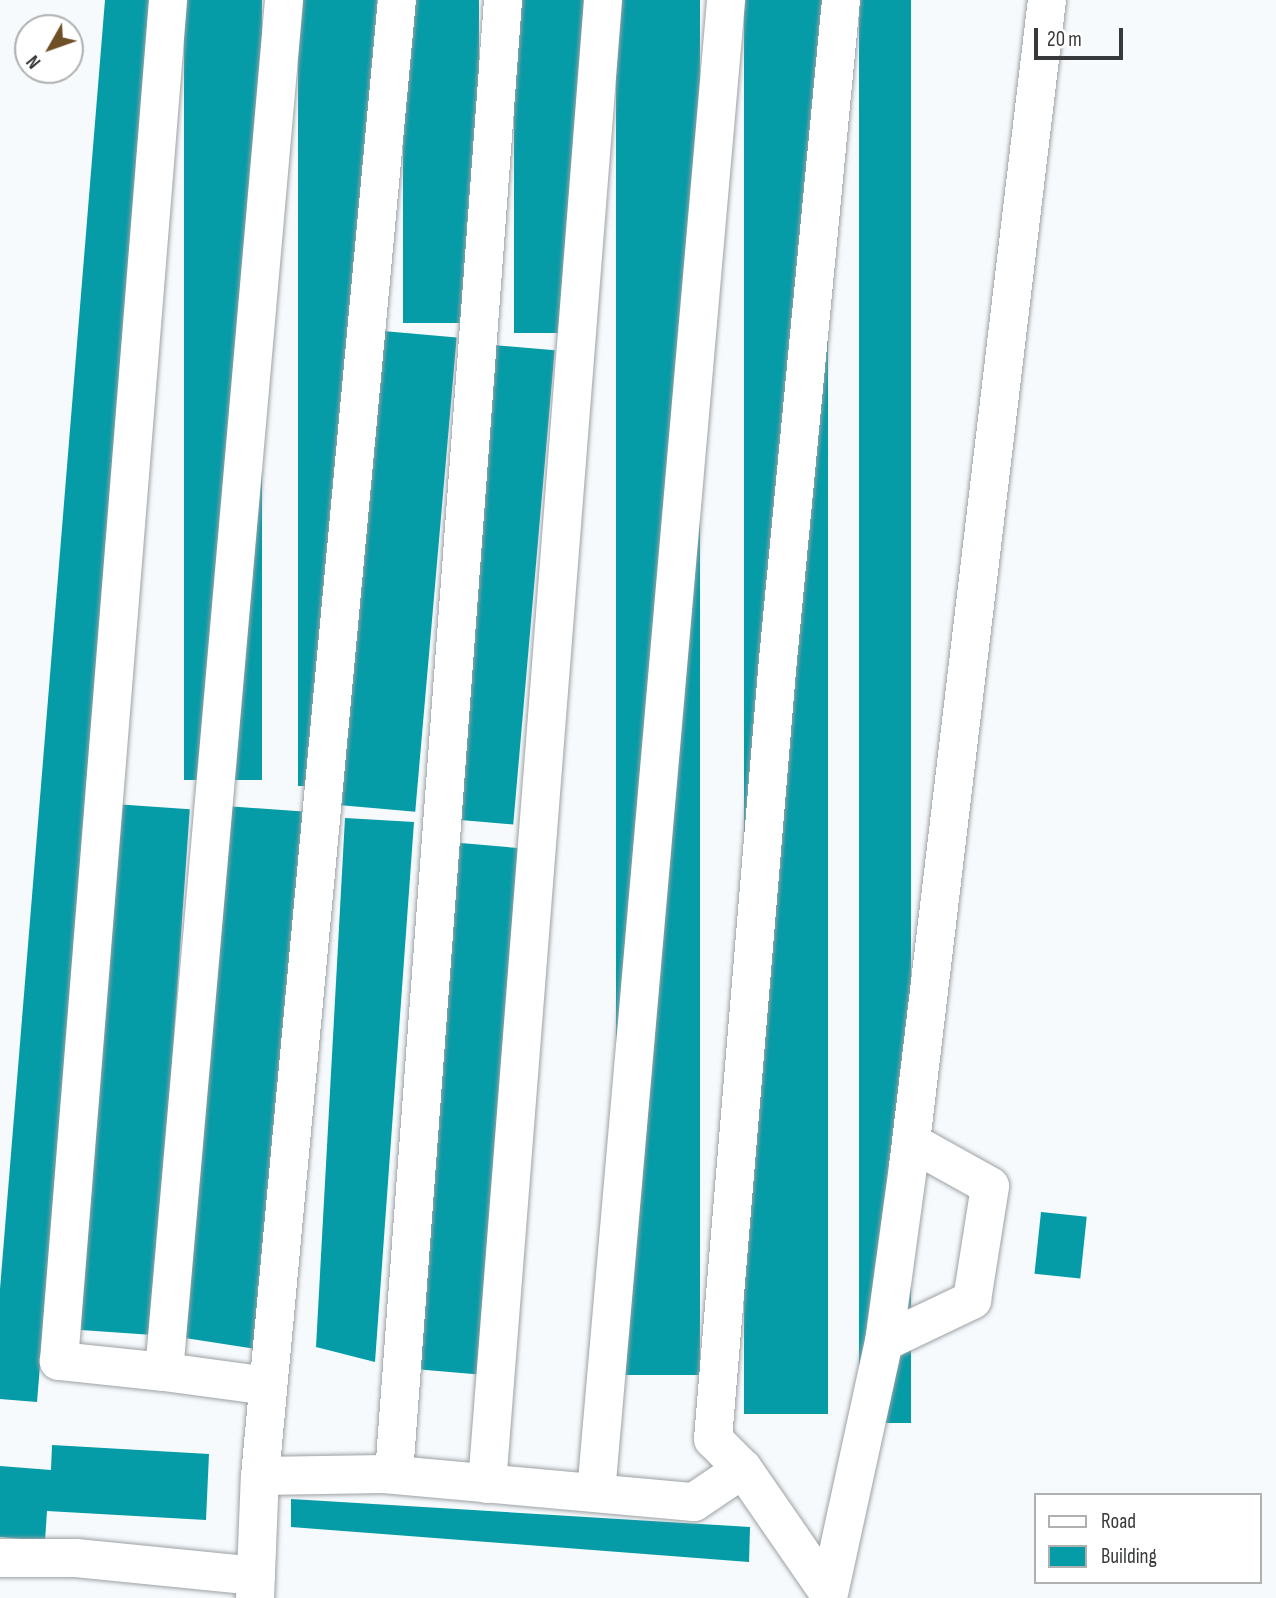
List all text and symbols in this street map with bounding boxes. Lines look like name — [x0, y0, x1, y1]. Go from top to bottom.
north arrow — [14, 14, 84, 84]
scale bar — [1038, 14, 1127, 58]
text: 20 m — [1047, 27, 1082, 52]
text: N — [22, 50, 46, 73]
legend — [1034, 1493, 1262, 1584]
text: Road — [1101, 1509, 1136, 1534]
text: Building — [1101, 1544, 1157, 1569]

